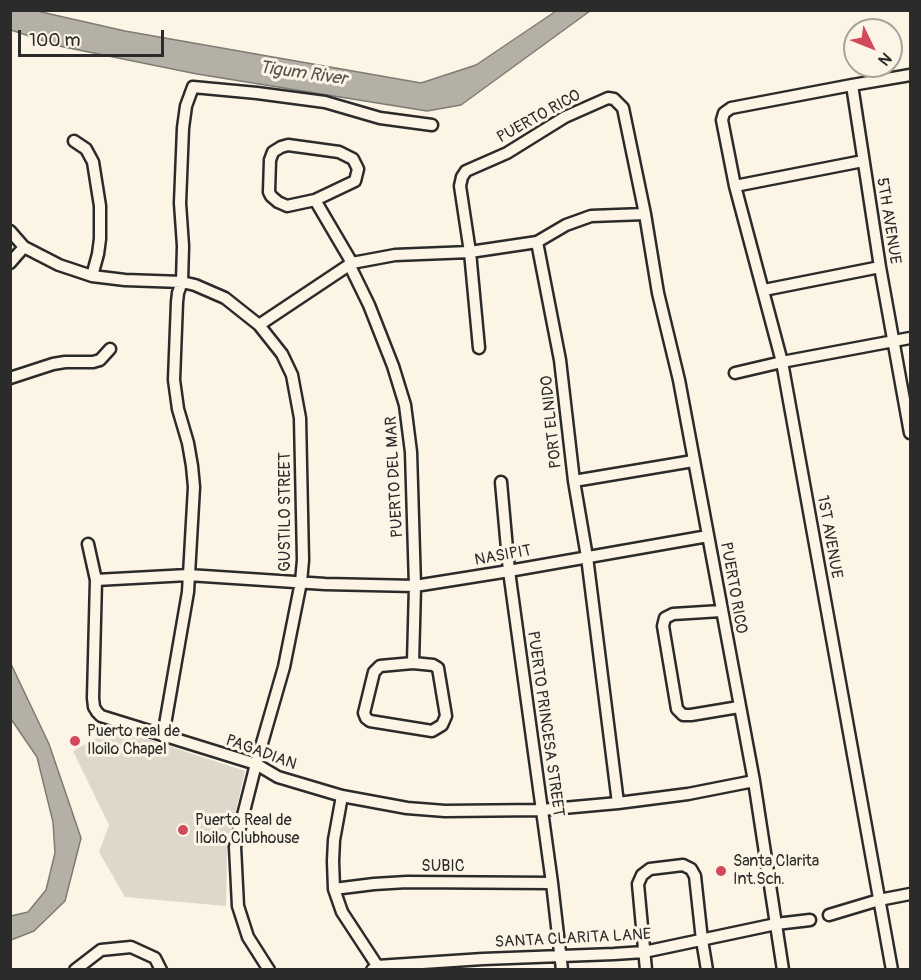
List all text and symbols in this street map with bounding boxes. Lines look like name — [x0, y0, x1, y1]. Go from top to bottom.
scale bar — [21, 18, 166, 56]
north arrow — [843, 18, 903, 78]
text: 100 m — [29, 29, 81, 52]
text: N — [874, 48, 896, 70]
water label: Tigum River — [258, 57, 348, 91]
street label: PUERTO RICO — [494, 86, 584, 148]
street label: 5TH AVENUE — [872, 176, 904, 266]
street label: PORT ELNIDO — [538, 375, 566, 469]
street label: PUERTO DEL MAR — [382, 416, 408, 538]
street label: GUSTILO STREET — [276, 452, 296, 572]
street label: 1ST AVENUE — [812, 494, 846, 580]
street label: PUERTO RICO — [715, 541, 751, 635]
street label: NASIPIT — [473, 542, 533, 570]
street label: PUERTO PRINCESA STREET — [522, 630, 568, 818]
place label: Puerto real de Iloilo Chapel — [87, 722, 180, 760]
street label: PAGADIAN — [223, 731, 299, 775]
marker: Puerto real de Iloilo Chapel — [68, 734, 82, 748]
place label: Puerto Real de Iloilo Clubhouse — [195, 811, 299, 849]
marker: Puerto Real de Iloilo Clubhouse — [176, 823, 190, 837]
place label: Santa Clarita Int.Sch. — [733, 852, 819, 890]
street label: SUBIC — [421, 857, 465, 877]
marker: Santa Clarita Int.Sch. — [714, 864, 728, 878]
street label: SANTA CLARITA LANE — [494, 925, 652, 953]

